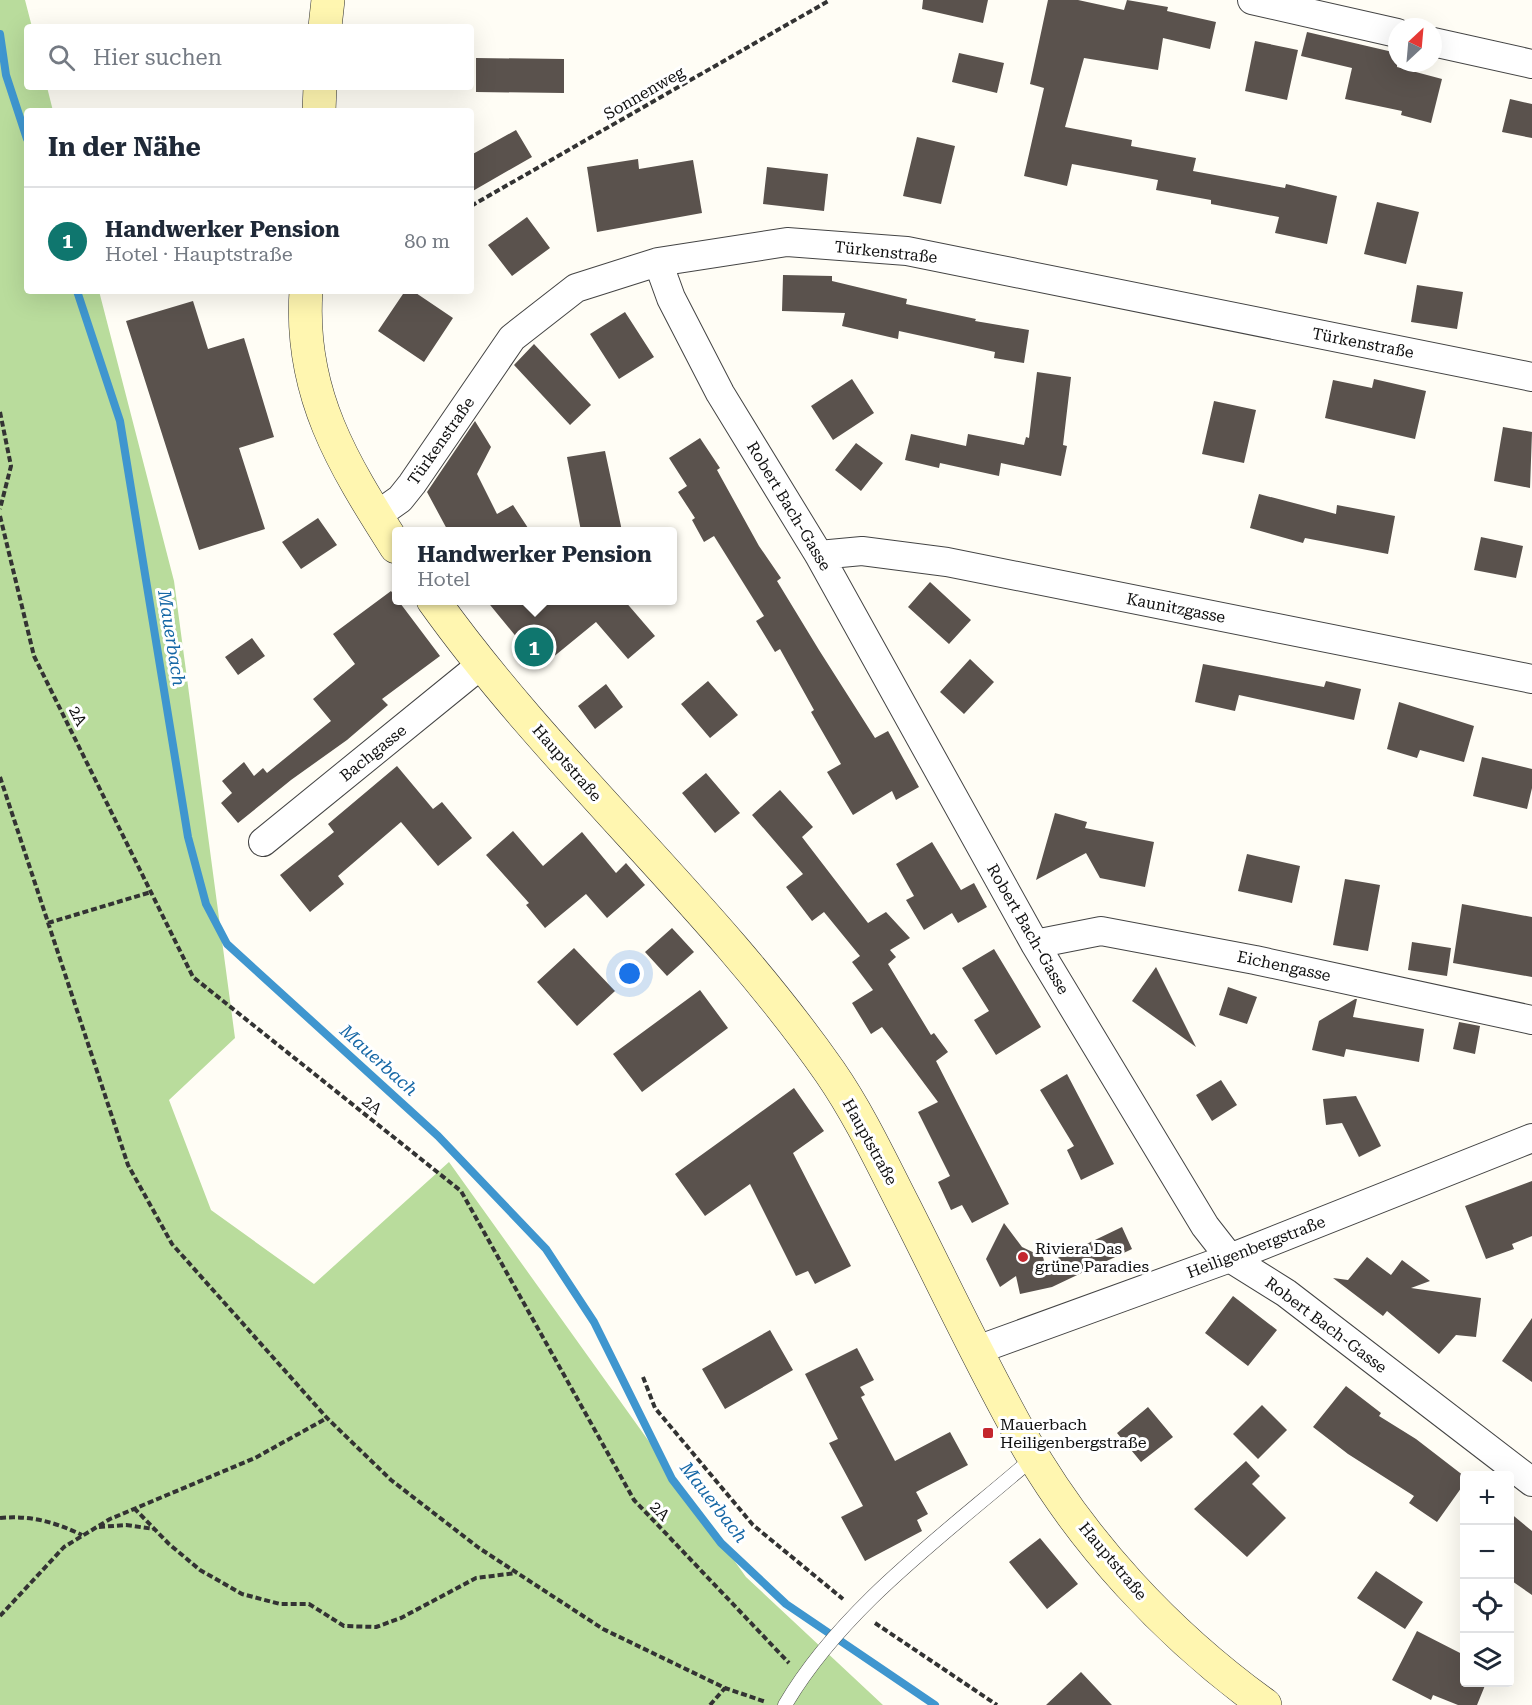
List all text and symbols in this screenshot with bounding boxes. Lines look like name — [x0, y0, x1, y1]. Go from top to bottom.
north arrow — [1388, 18, 1442, 72]
search box — [24, 24, 474, 90]
icon: search — [45, 41, 78, 74]
text: Hier suchen — [93, 45, 222, 70]
street label: Sonnenweg — [600, 62, 689, 124]
text: In der Nähe — [48, 132, 201, 162]
text: Handwerker Pension — [105, 217, 340, 242]
text: 1 — [62, 229, 73, 253]
text: 80 m — [404, 229, 450, 253]
street label: Türkenstraße — [834, 237, 939, 267]
text: Hotel · Hauptstraße — [105, 242, 293, 266]
street label: Türkenstraße — [1310, 324, 1416, 362]
street label: Türkenstraße — [404, 393, 479, 489]
street label: Robert Bach-Gasse — [743, 438, 835, 574]
popup — [392, 527, 677, 605]
text: Handwerker Pension — [417, 542, 652, 567]
text: Hotel — [417, 567, 470, 591]
water label: Mauerbach — [154, 588, 190, 687]
street label: Kaunitzgasse — [1125, 589, 1227, 627]
pin: 1 — [514, 624, 554, 670]
street label: 2A — [65, 703, 91, 730]
street label: Bachgasse — [336, 720, 410, 785]
street label: Hauptstraße — [528, 721, 606, 805]
street label: Robert Bach-Gasse — [983, 860, 1073, 998]
street label: Eichengasse — [1236, 947, 1333, 985]
your location — [615, 959, 644, 988]
water label: Mauerbach — [335, 1019, 422, 1100]
street label: 2A — [358, 1091, 386, 1119]
street label: Hauptstraße — [839, 1096, 902, 1189]
street label: Heiligenbergstraße — [1184, 1212, 1328, 1282]
place label: Riviera Das grüne Paradies — [1035, 1239, 1149, 1276]
marker: Riviera Das grüne Paradies — [1016, 1250, 1030, 1264]
street label: Robert Bach-Gasse — [1261, 1273, 1391, 1377]
place label: Mauerbach Heiligenbergstraße — [1000, 1415, 1147, 1452]
marker: Mauerbach Heiligenbergstraße — [981, 1426, 995, 1440]
water label: Mauerbach — [675, 1457, 752, 1547]
map controls — [1460, 1471, 1514, 1687]
button: + — [1460, 1471, 1514, 1525]
street label: 2A — [646, 1497, 674, 1525]
street label: Hauptstraße — [1075, 1518, 1151, 1604]
button: − — [1460, 1525, 1514, 1579]
button: locate — [1460, 1579, 1514, 1633]
button: layers — [1460, 1633, 1514, 1687]

